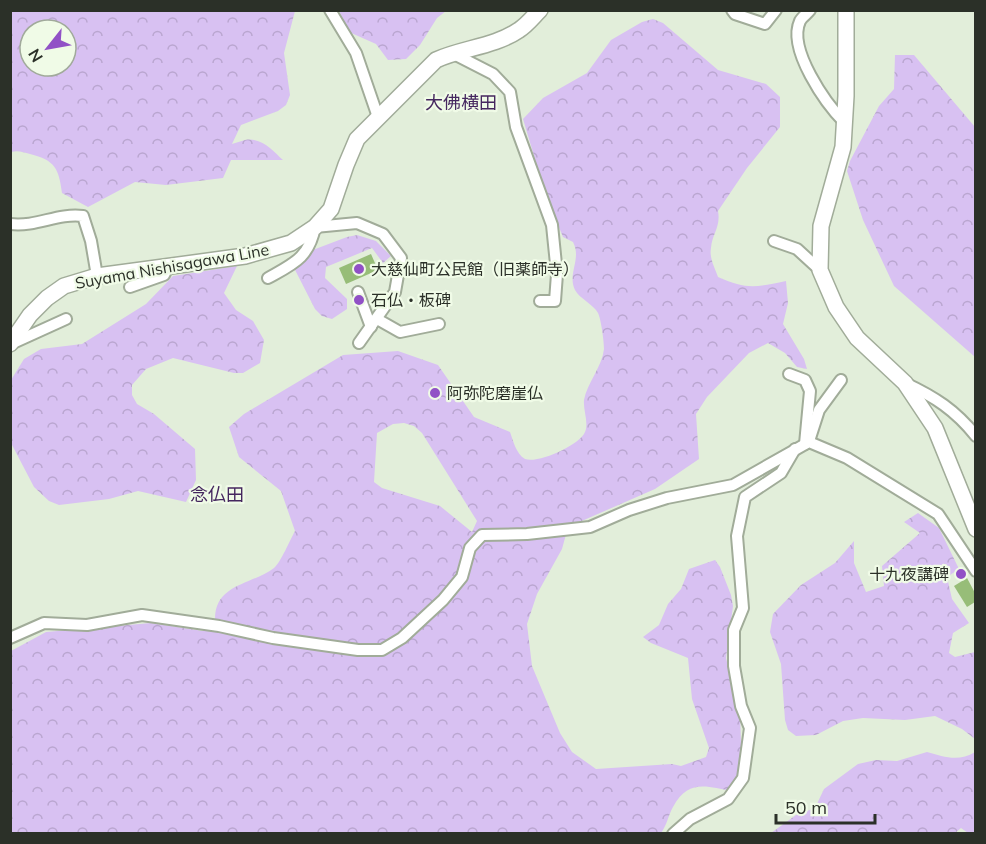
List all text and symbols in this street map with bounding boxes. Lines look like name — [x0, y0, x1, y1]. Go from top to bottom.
north arrow — [18, 18, 78, 78]
text: N — [23, 45, 47, 66]
district label: 大佛横田 — [425, 91, 497, 114]
street label: Suyama Nishisagawa Line — [73, 239, 271, 293]
place label: 大慈仙町公民館（旧薬師寺） — [371, 259, 579, 279]
marker: 大慈仙町公民館（旧薬師寺） — [352, 262, 366, 276]
place label: 石仏・板碑 — [371, 290, 451, 310]
marker: 石仏・板碑 — [352, 293, 366, 307]
place label: 阿弥陀磨崖仏 — [447, 383, 543, 403]
marker: 阿弥陀磨崖仏 — [428, 386, 442, 400]
district label: 念仏田 — [190, 483, 244, 506]
place label: 十九夜講碑 — [869, 564, 949, 584]
marker: 十九夜講碑 — [954, 567, 968, 581]
scale bar — [776, 787, 875, 825]
text: 50 m — [785, 796, 827, 819]

